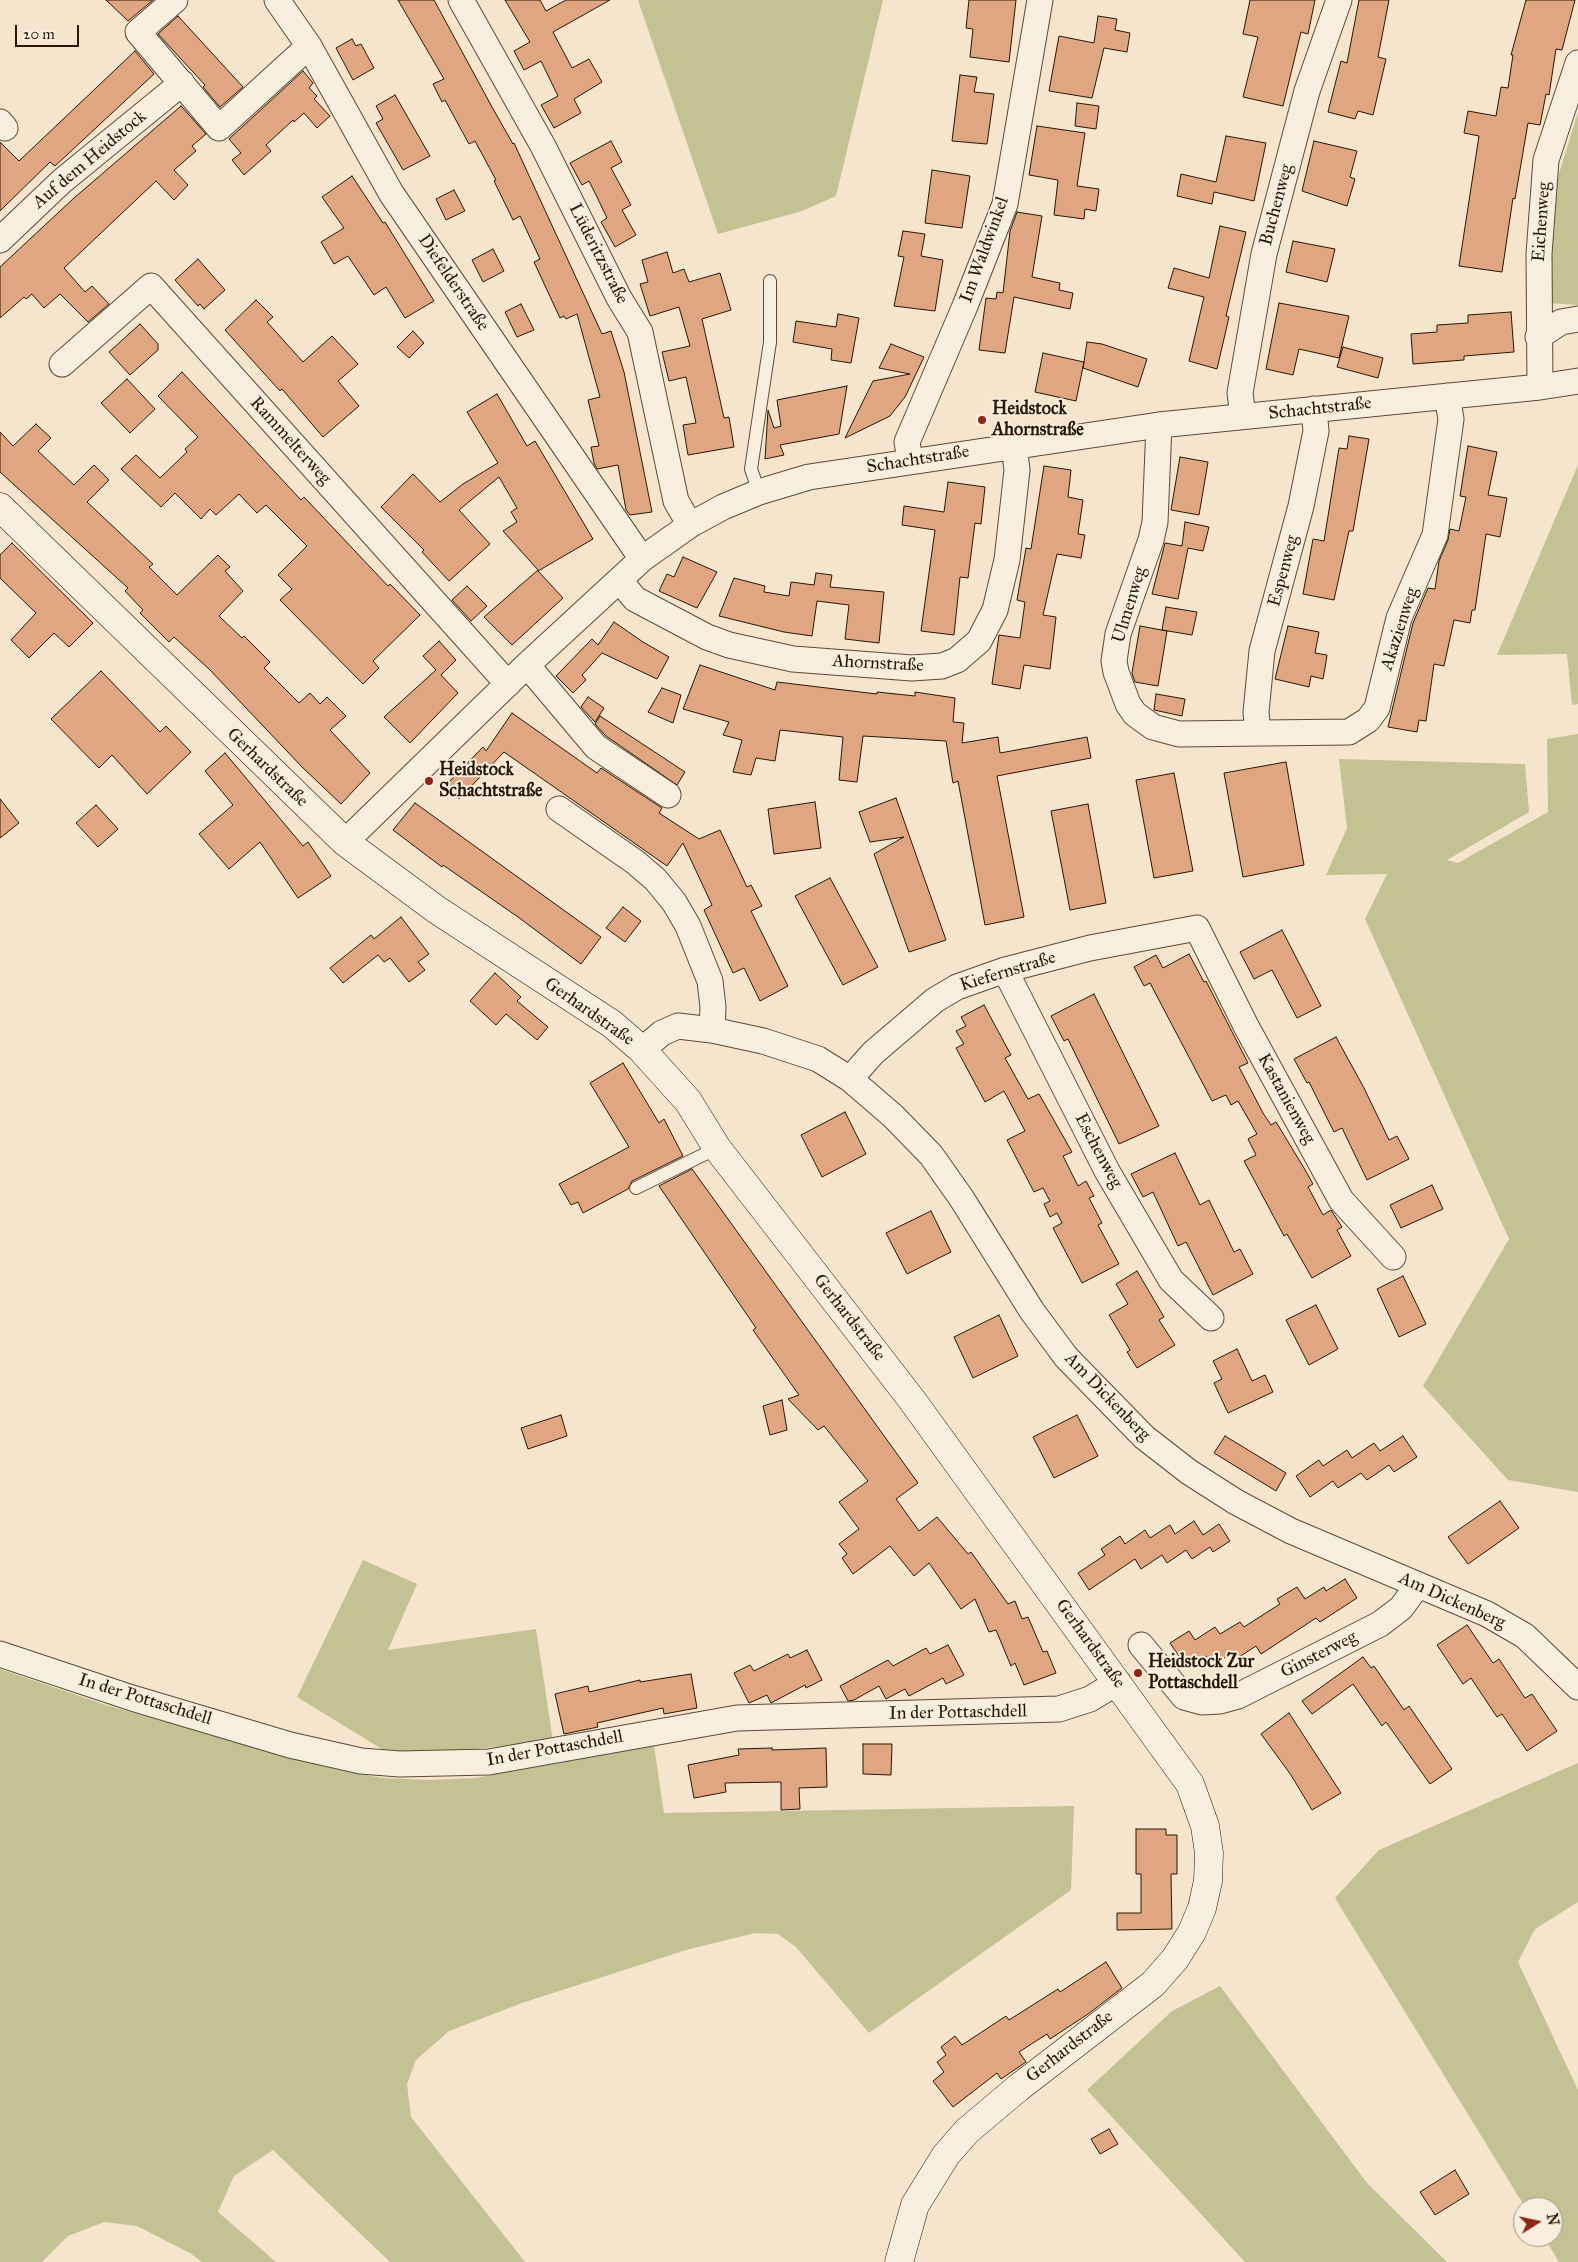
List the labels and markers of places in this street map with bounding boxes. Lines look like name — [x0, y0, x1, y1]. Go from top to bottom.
place label: Heidstock Ahornstraße — [992, 399, 1084, 442]
marker: Heidstock Ahornstraße — [976, 414, 988, 426]
place label: Heidstock Schachtstraße — [439, 760, 543, 802]
marker: Heidstock Schachtstraße — [423, 775, 435, 787]
place label: Heidstock Zur Pottaschdell — [1148, 1652, 1254, 1695]
marker: Heidstock Zur Pottaschdell — [1132, 1667, 1144, 1679]

